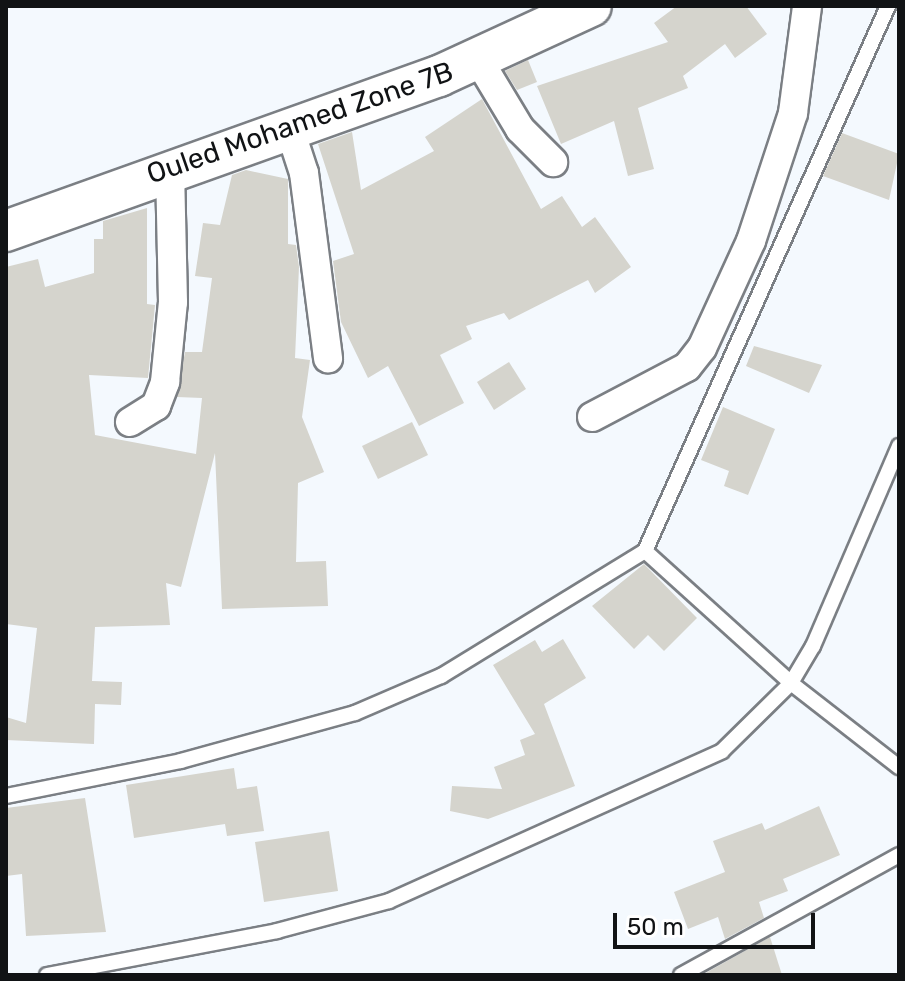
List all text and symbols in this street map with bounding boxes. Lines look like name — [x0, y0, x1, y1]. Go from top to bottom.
street label: Ouled Mohamed Zone 7B — [142, 55, 458, 191]
scale bar — [617, 897, 819, 947]
text: 50 m — [627, 913, 684, 941]

